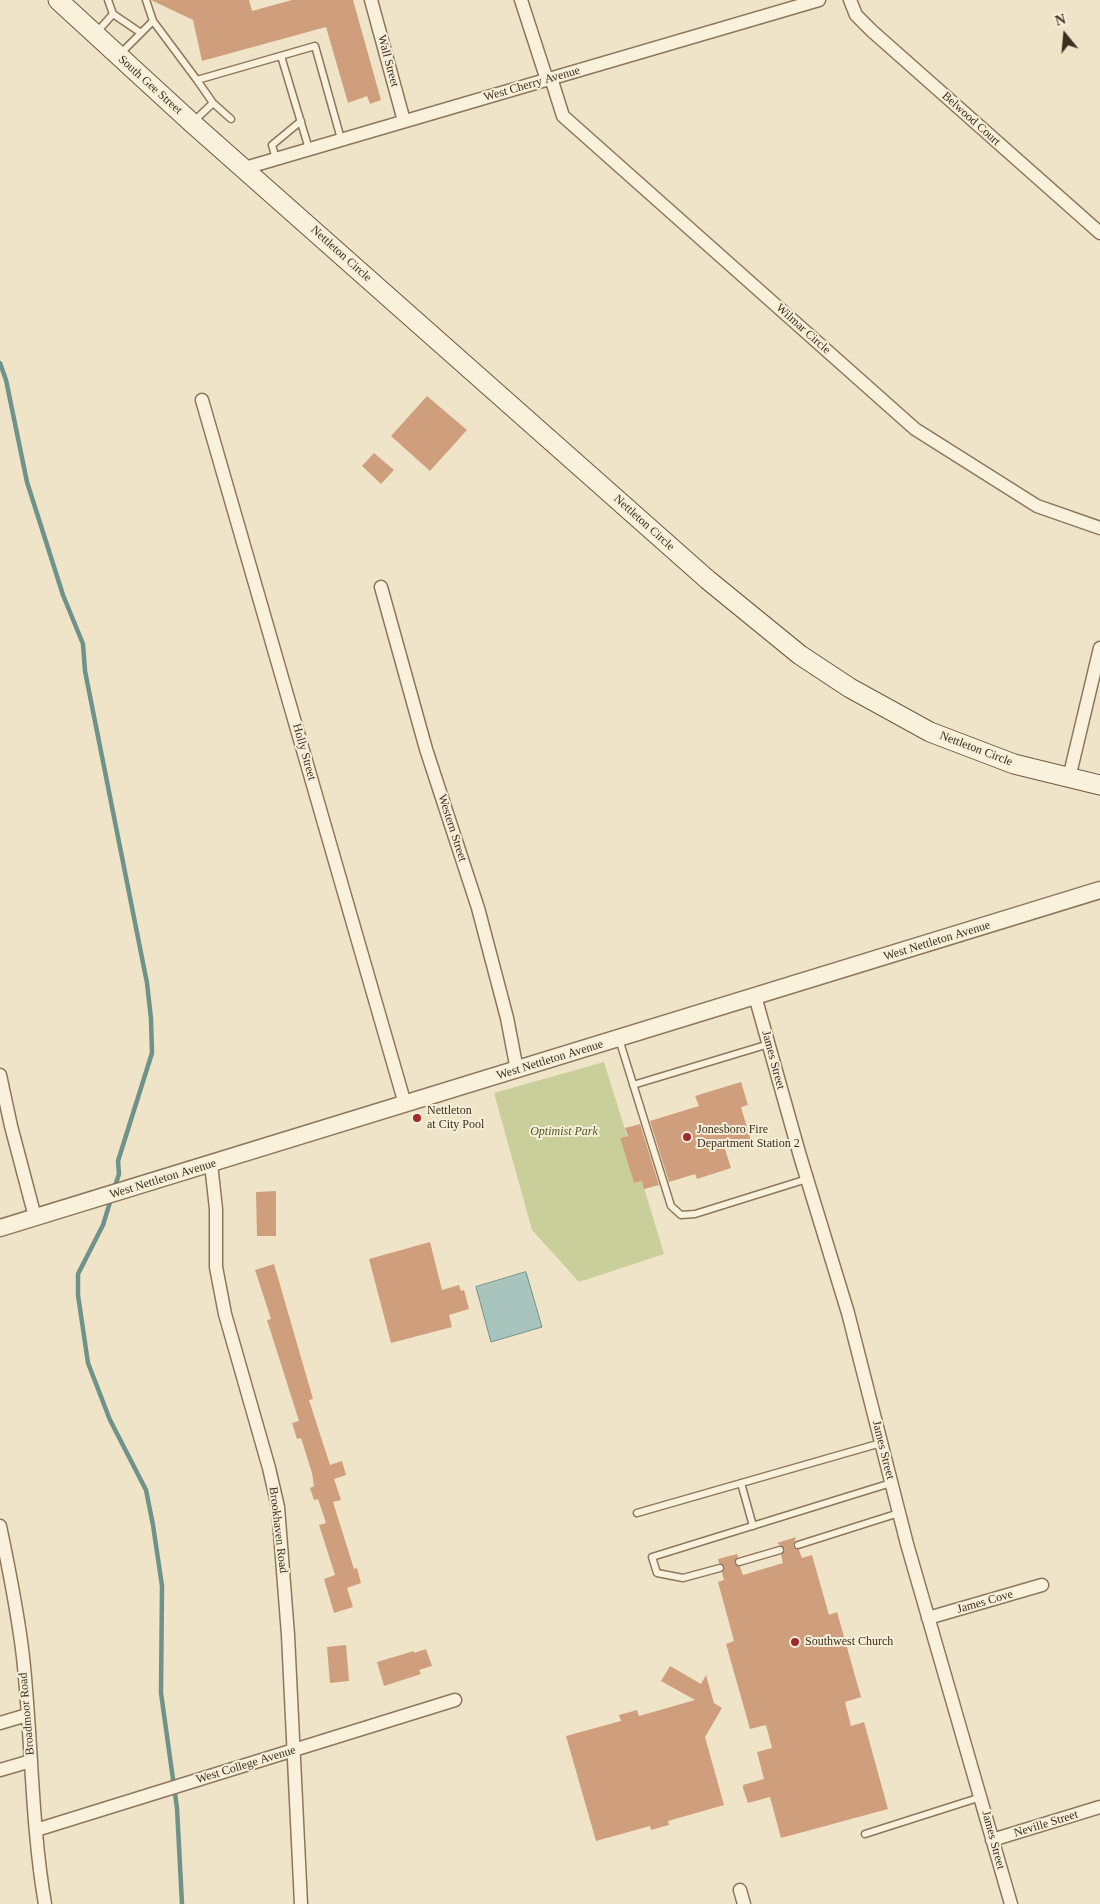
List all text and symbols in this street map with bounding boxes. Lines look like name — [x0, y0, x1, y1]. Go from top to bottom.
north arrow — [1040, 10, 1090, 60]
text: N — [1053, 12, 1068, 29]
street label: Wall Street — [374, 33, 402, 89]
street label: South Gee Street — [115, 52, 185, 118]
street label: West Cherry Avenue — [482, 63, 582, 105]
street label: Belwood Court — [939, 89, 1003, 149]
street label: Nettleton Circle — [308, 223, 374, 285]
street label: Wilmar Circle — [773, 301, 833, 357]
street label: Nettleton Circle — [611, 492, 677, 554]
street label: Holly Street — [289, 722, 319, 782]
street label: Nettleton Circle — [937, 728, 1015, 770]
street label: Western Street — [434, 792, 470, 864]
street label: West Nettleton Avenue — [882, 918, 992, 964]
street label: James Street — [758, 1029, 788, 1091]
street label: West Nettleton Avenue — [495, 1037, 605, 1083]
place label: Nettleton at City Pool — [427, 1104, 484, 1132]
marker: Nettleton at City Pool — [411, 1112, 423, 1124]
place label: Jonesboro Fire Department Station 2 — [697, 1123, 800, 1151]
park label: Optimist Park — [530, 1125, 598, 1139]
marker: Jonesboro Fire Department Station 2 — [681, 1131, 693, 1143]
street label: West Nettleton Avenue — [108, 1156, 218, 1202]
street label: James Street — [869, 1419, 897, 1481]
street label: Brookhaven Road — [266, 1486, 290, 1574]
street label: James Cove — [955, 1587, 1015, 1617]
place label: Southwest Church — [805, 1635, 893, 1649]
marker: Southwest Church — [789, 1636, 801, 1648]
street label: Broadmoor Road — [16, 1672, 38, 1756]
street label: West College Avenue — [194, 1743, 298, 1787]
street label: Neville Street — [1012, 1807, 1080, 1841]
street label: James Street — [978, 1809, 1008, 1871]

